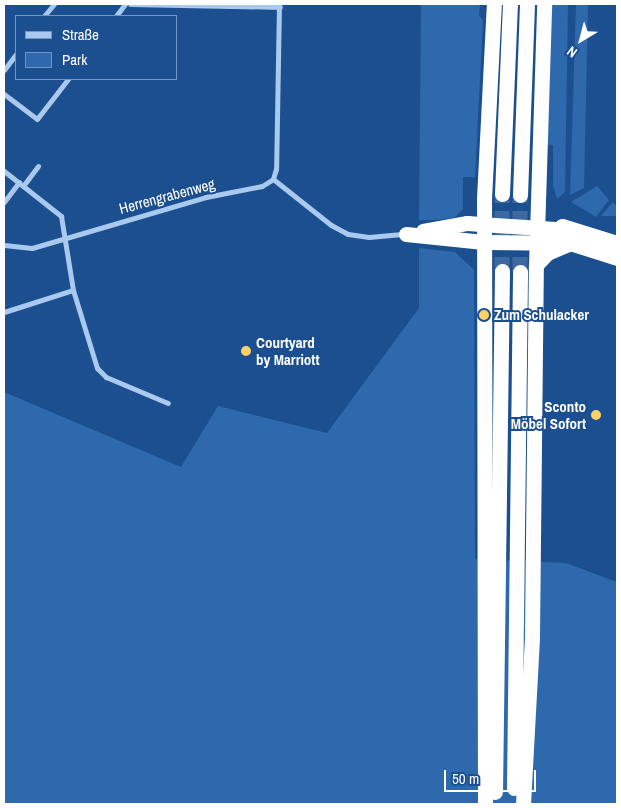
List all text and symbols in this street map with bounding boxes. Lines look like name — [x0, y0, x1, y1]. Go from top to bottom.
legend — [15, 15, 178, 80]
north arrow — [556, 15, 606, 65]
text: Straße — [62, 24, 99, 45]
text: N — [563, 42, 581, 62]
text: Park — [62, 49, 87, 70]
street label: Herrengrabenweg — [117, 175, 217, 217]
place label: Zum Schulacker — [494, 306, 589, 324]
marker: Zum Schulacker — [478, 309, 490, 321]
place label: Courtyard by Marriott — [256, 333, 320, 368]
marker: Courtyard by Marriott — [240, 345, 252, 357]
place label: Sconto Möbel Sofort — [511, 397, 586, 432]
marker: Sconto Möbel Sofort — [590, 409, 602, 421]
scale bar — [446, 760, 538, 792]
text: 50 m — [452, 768, 479, 789]

